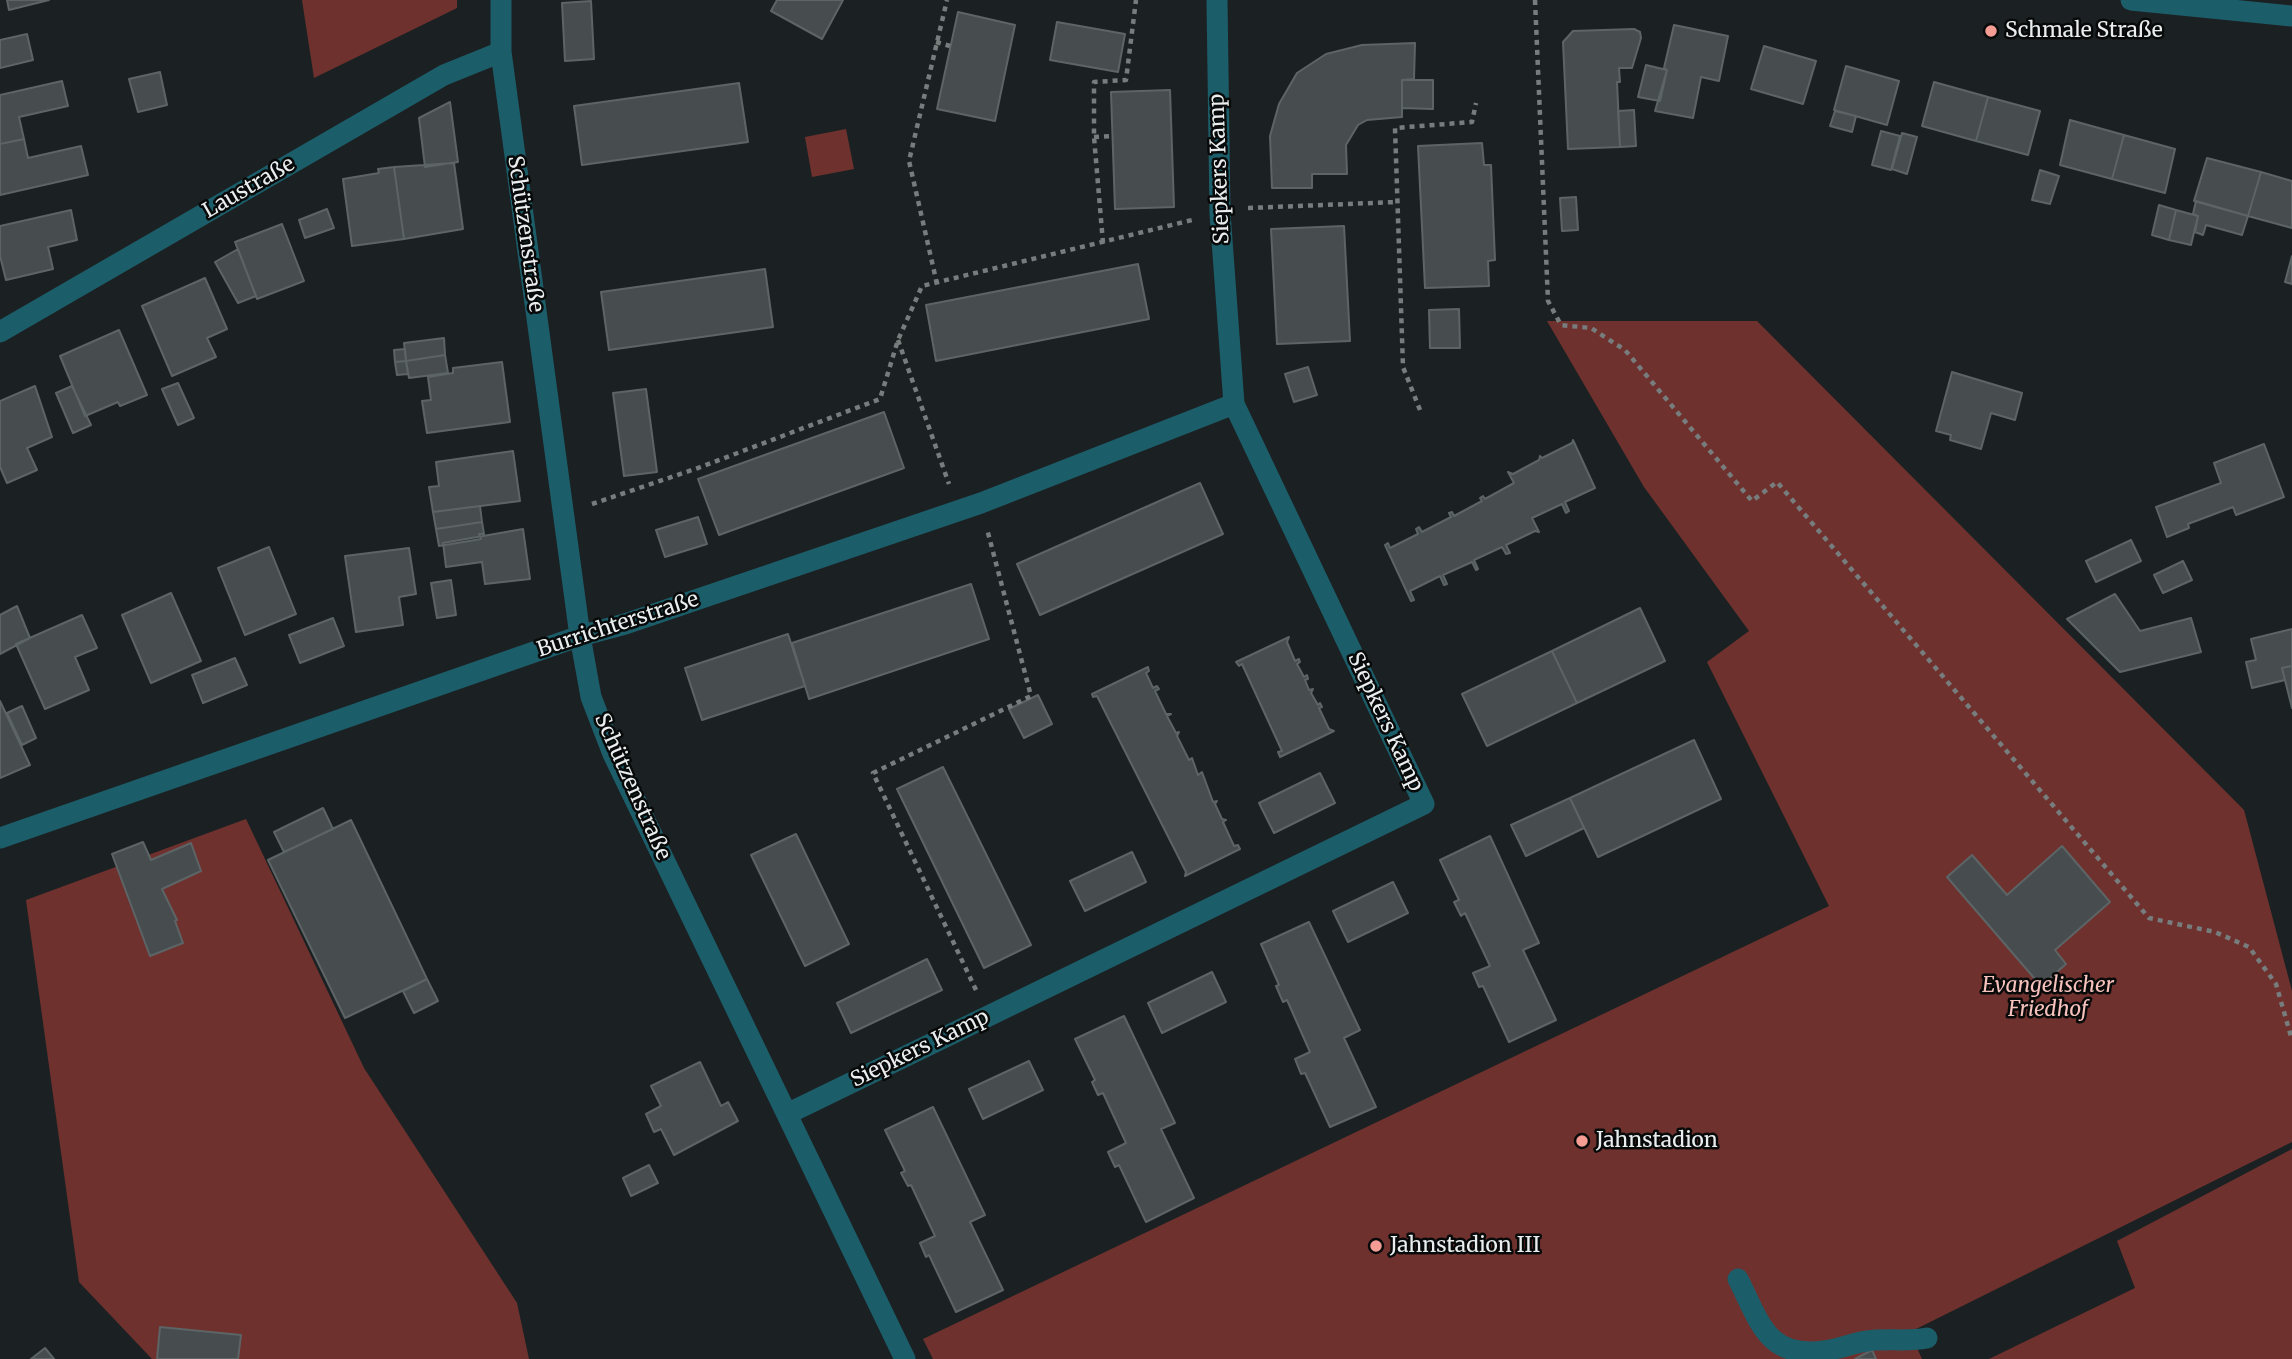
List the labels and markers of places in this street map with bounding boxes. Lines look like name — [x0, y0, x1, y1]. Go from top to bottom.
place label: Schmale Straße — [2005, 18, 2163, 44]
marker: Schmale Straße — [1983, 23, 1999, 39]
place label: Jahnstadion — [1596, 1128, 1718, 1154]
marker: Jahnstadion — [1574, 1133, 1590, 1149]
place label: Jahnstadion III — [1390, 1233, 1540, 1259]
marker: Jahnstadion III — [1368, 1238, 1384, 1254]

